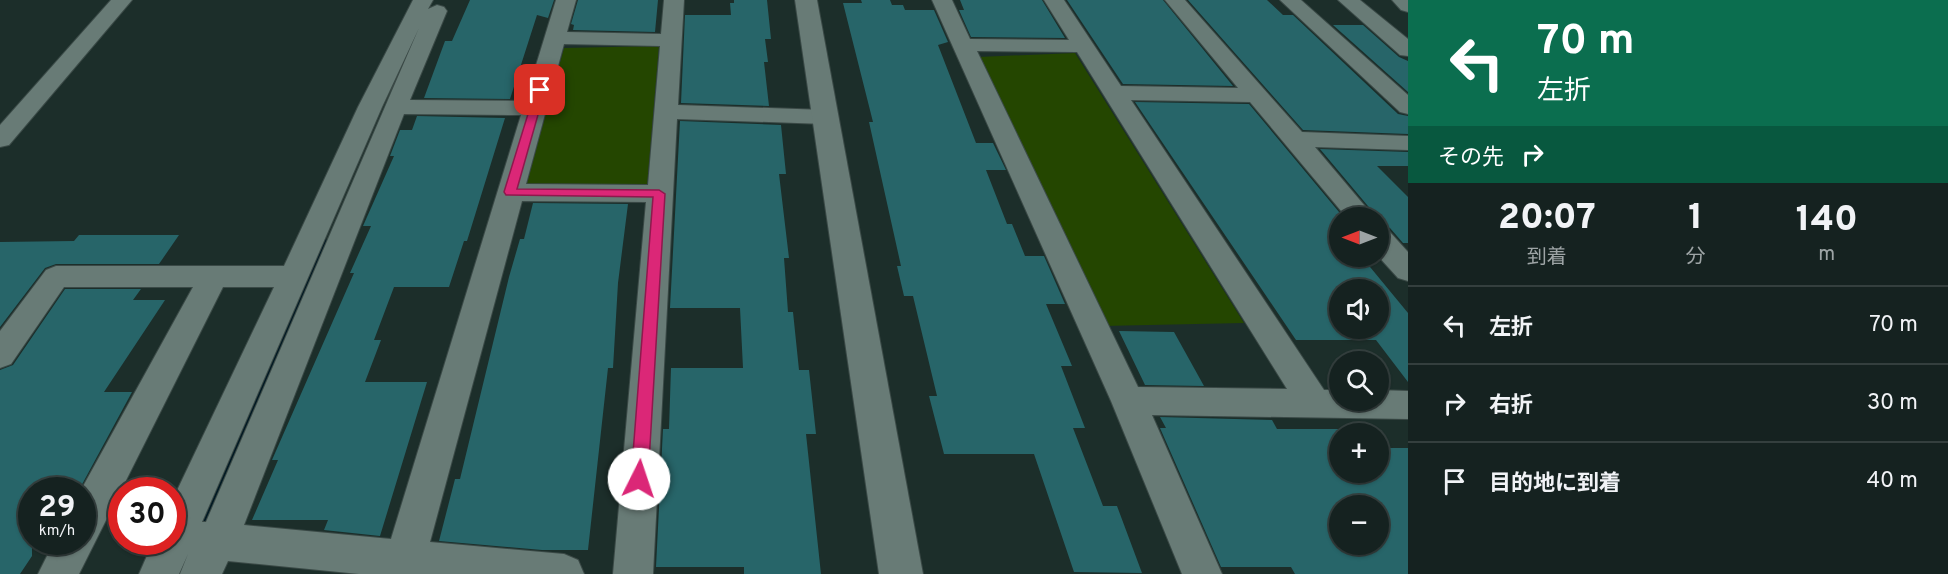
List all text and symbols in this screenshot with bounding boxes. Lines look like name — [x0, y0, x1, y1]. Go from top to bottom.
text: 70 m — [1537, 16, 1635, 69]
icon: left — [1438, 24, 1516, 102]
pin — [514, 64, 565, 115]
icon: arrive — [523, 73, 556, 106]
text: 左折 — [1537, 75, 1591, 109]
icon: right — [1516, 138, 1549, 171]
text: その先 — [1438, 145, 1504, 172]
text: 20:07 — [1498, 196, 1596, 242]
text: 1 — [1688, 196, 1703, 242]
text: 140 — [1796, 198, 1858, 244]
north arrow — [1329, 207, 1389, 267]
map controls — [1329, 207, 1389, 555]
text: m — [1818, 242, 1835, 268]
text: 到着 — [1527, 245, 1567, 271]
text: 分 — [1686, 245, 1706, 271]
button: sound — [1329, 279, 1389, 339]
icon: left — [1438, 309, 1471, 342]
text: 70 m — [1869, 312, 1918, 339]
text: 左折 — [1489, 315, 1533, 342]
button: search — [1329, 351, 1389, 411]
icon: right — [1438, 387, 1471, 420]
text: 30 m — [1867, 390, 1918, 417]
text: 右折 — [1489, 393, 1533, 420]
button: + — [1329, 423, 1389, 483]
position arrow — [607, 447, 671, 511]
icon: arrive — [1438, 465, 1471, 498]
text: 40 m — [1866, 468, 1918, 495]
text: 目的地に到着 — [1489, 471, 1621, 498]
speed limit sign: 30 — [108, 477, 186, 555]
text: 29 — [39, 490, 75, 527]
button: − — [1329, 495, 1389, 555]
text: km/h — [39, 522, 75, 541]

